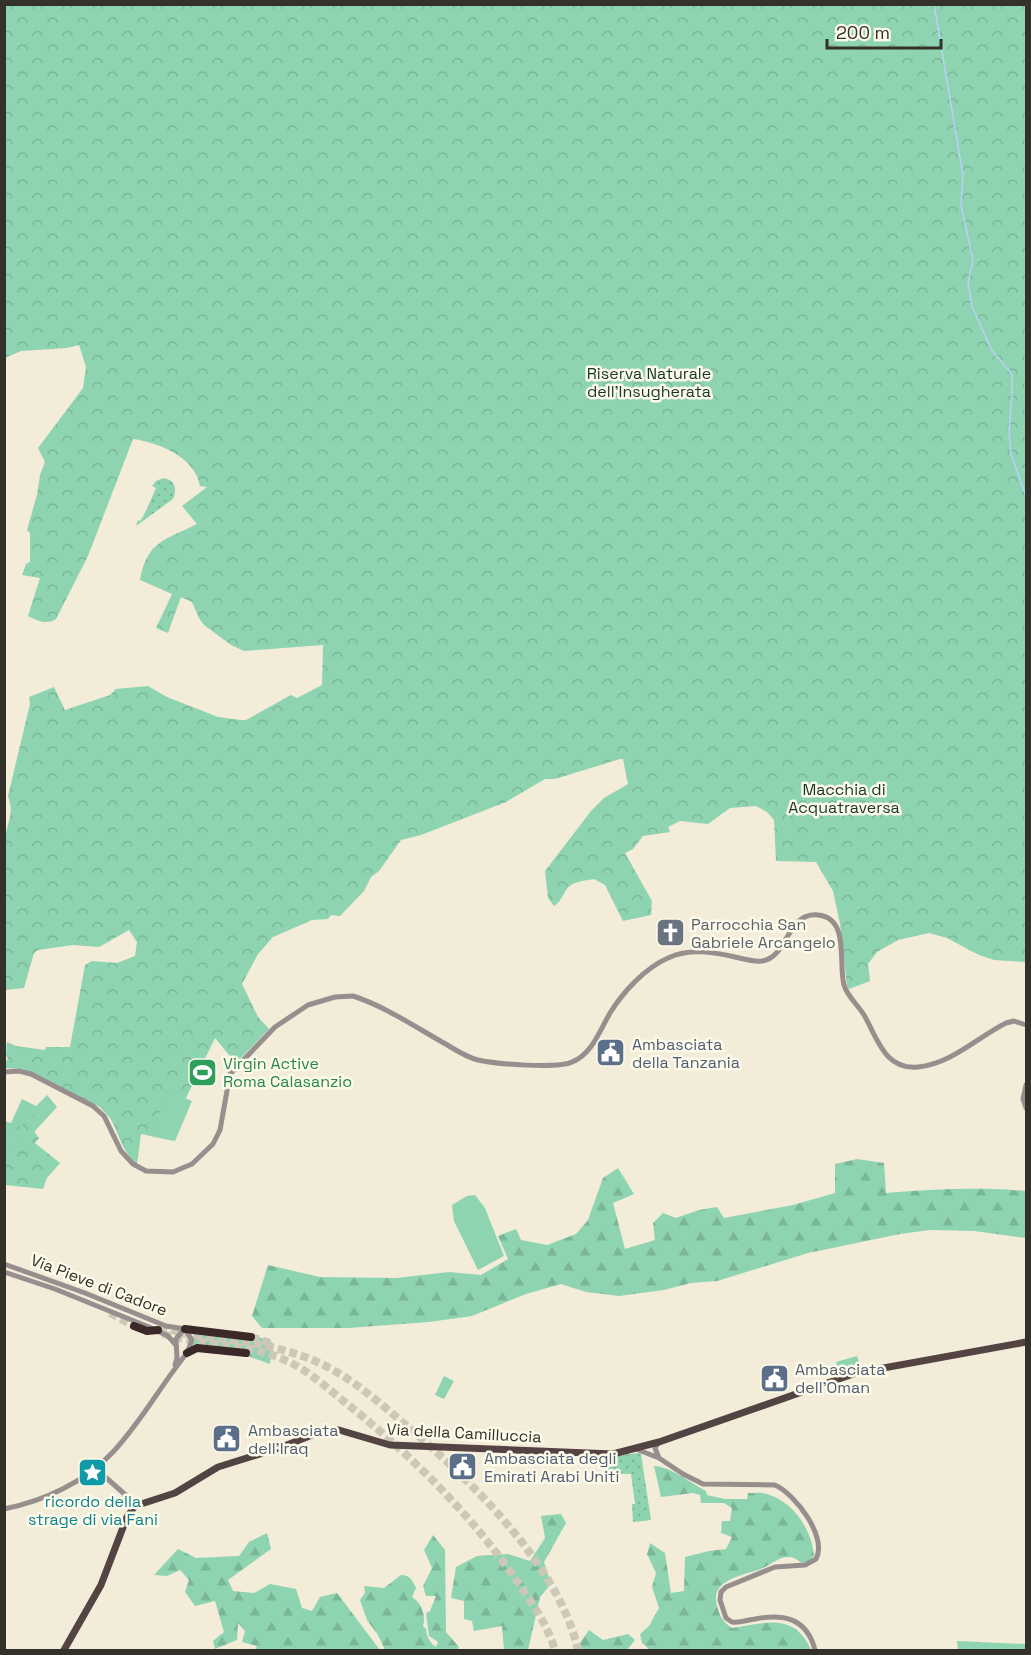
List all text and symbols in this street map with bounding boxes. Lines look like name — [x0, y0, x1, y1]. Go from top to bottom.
scale bar — [827, 12, 941, 50]
text: 200 m — [836, 21, 890, 44]
park label: Riserva Naturale dell'Insugherata — [587, 363, 711, 402]
park label: Macchia di Acquatraversa — [788, 779, 900, 818]
place label: Parrocchia San Gabriele Arcangelo — [691, 914, 836, 953]
church icon: Parrocchia San Gabriele Arcangelo — [654, 917, 686, 949]
place label: Ambasciata della Tanzania — [632, 1034, 740, 1073]
public building icon: Ambasciata della Tanzania — [595, 1037, 627, 1069]
place label: Virgin Active Roma Calasanzio — [223, 1053, 352, 1092]
sports icon: Virgin Active Roma Calasanzio — [186, 1056, 218, 1088]
street label: Via Pieve di Cadore — [28, 1249, 170, 1321]
place label: Ambasciata dell'Oman — [795, 1359, 885, 1398]
public building icon: Ambasciata dell'Oman — [758, 1362, 790, 1394]
street label: Via della Camilluccia — [386, 1418, 542, 1448]
place label: Ambasciata dell'Iraq — [248, 1420, 338, 1459]
public building icon: Ambasciata dell'Iraq — [211, 1423, 243, 1455]
place label: Ambasciata degli Emirati Arabi Uniti — [484, 1448, 619, 1487]
public building icon: Ambasciata degli Emirati Arabi Uniti — [447, 1451, 479, 1483]
place icon: ricordo della strage di via Fani — [77, 1457, 109, 1489]
place label: ricordo della strage di via Fani — [28, 1491, 158, 1530]

